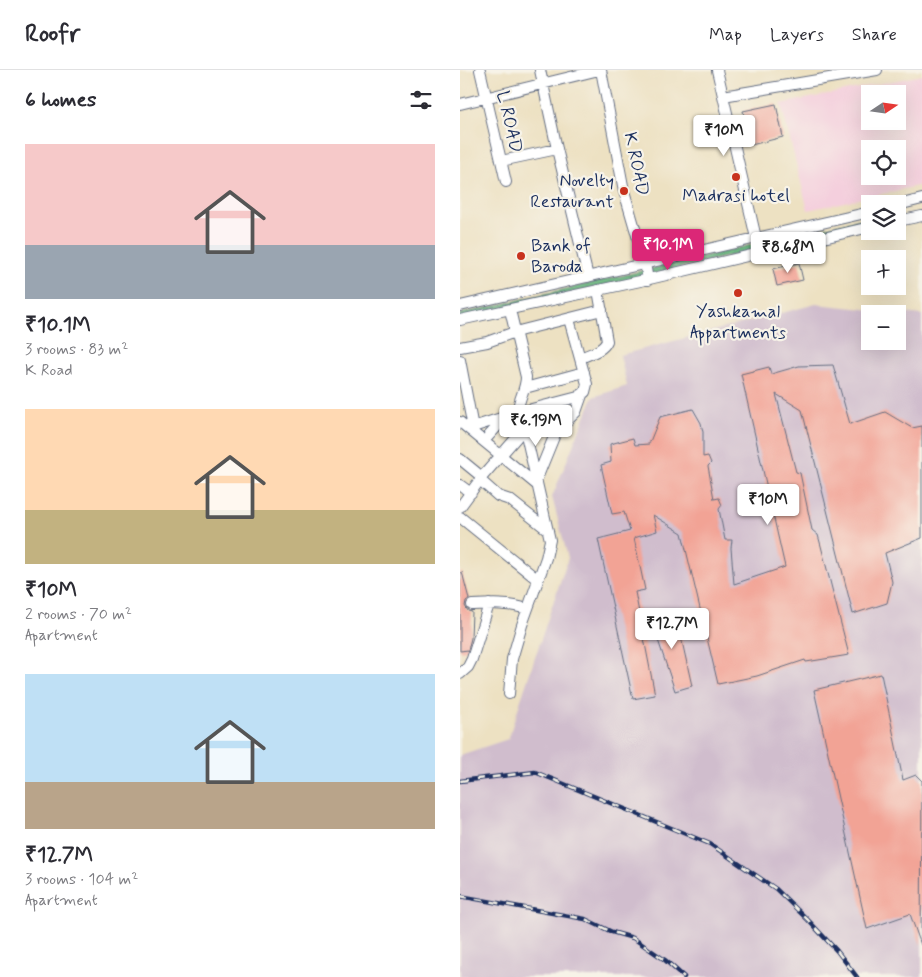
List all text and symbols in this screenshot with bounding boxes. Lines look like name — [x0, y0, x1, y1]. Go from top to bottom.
text: Roofr — [25, 19, 80, 50]
text: Map — [709, 23, 742, 47]
text: Layers — [770, 23, 824, 47]
text: Share — [852, 23, 897, 47]
north arrow — [861, 85, 906, 130]
map controls — [861, 85, 906, 350]
text: 6 homes — [25, 86, 96, 114]
icon: filters — [407, 86, 435, 114]
street label: L ROAD — [490, 89, 528, 155]
pin: ₹10M — [694, 114, 754, 157]
text: ₹10M — [704, 120, 744, 141]
street label: K ROAD — [618, 130, 654, 198]
button: locate — [861, 140, 906, 185]
place label: Novelty Restaurant — [530, 169, 614, 214]
marker: Madrasi hotel — [730, 171, 742, 183]
icon: home — [185, 177, 275, 267]
place label: Madrasi hotel — [682, 184, 790, 208]
marker: Novelty Restaurant — [618, 185, 630, 197]
button: layers — [861, 195, 906, 240]
pin: ₹10.1M — [627, 228, 709, 271]
pin: ₹8.68M — [747, 232, 829, 274]
place label: Bank of Baroda — [531, 234, 591, 279]
text: ₹10.1M — [643, 234, 693, 255]
text: ₹8.68M — [762, 237, 814, 258]
marker: Bank of Baroda — [515, 250, 527, 262]
button: + — [861, 250, 906, 295]
marker: Yashkamal Appartments — [732, 287, 744, 299]
place label: Yashkamal Appartments — [690, 300, 786, 346]
button: − — [861, 305, 906, 350]
text: ₹10.1M — [25, 311, 91, 339]
text: 3 rooms · 83 m² — [25, 339, 128, 360]
text: K Road — [25, 360, 73, 381]
pin: ₹6.19M — [495, 404, 577, 447]
text: ₹6.19M — [510, 410, 562, 431]
icon: home — [185, 442, 275, 532]
pin: ₹10M — [738, 484, 798, 526]
text: ₹10M — [748, 489, 788, 510]
text: ₹10M — [25, 576, 77, 604]
text: 2 rooms · 70 m² — [25, 604, 132, 625]
pin: ₹12.7M — [631, 608, 713, 650]
text: ₹12.7M — [646, 613, 698, 634]
text: Apartment — [25, 625, 98, 646]
icon: home — [185, 707, 275, 797]
text: ₹12.7M — [25, 841, 93, 869]
text: 3 rooms · 104 m² — [25, 869, 138, 890]
text: Apartment — [25, 890, 98, 911]

